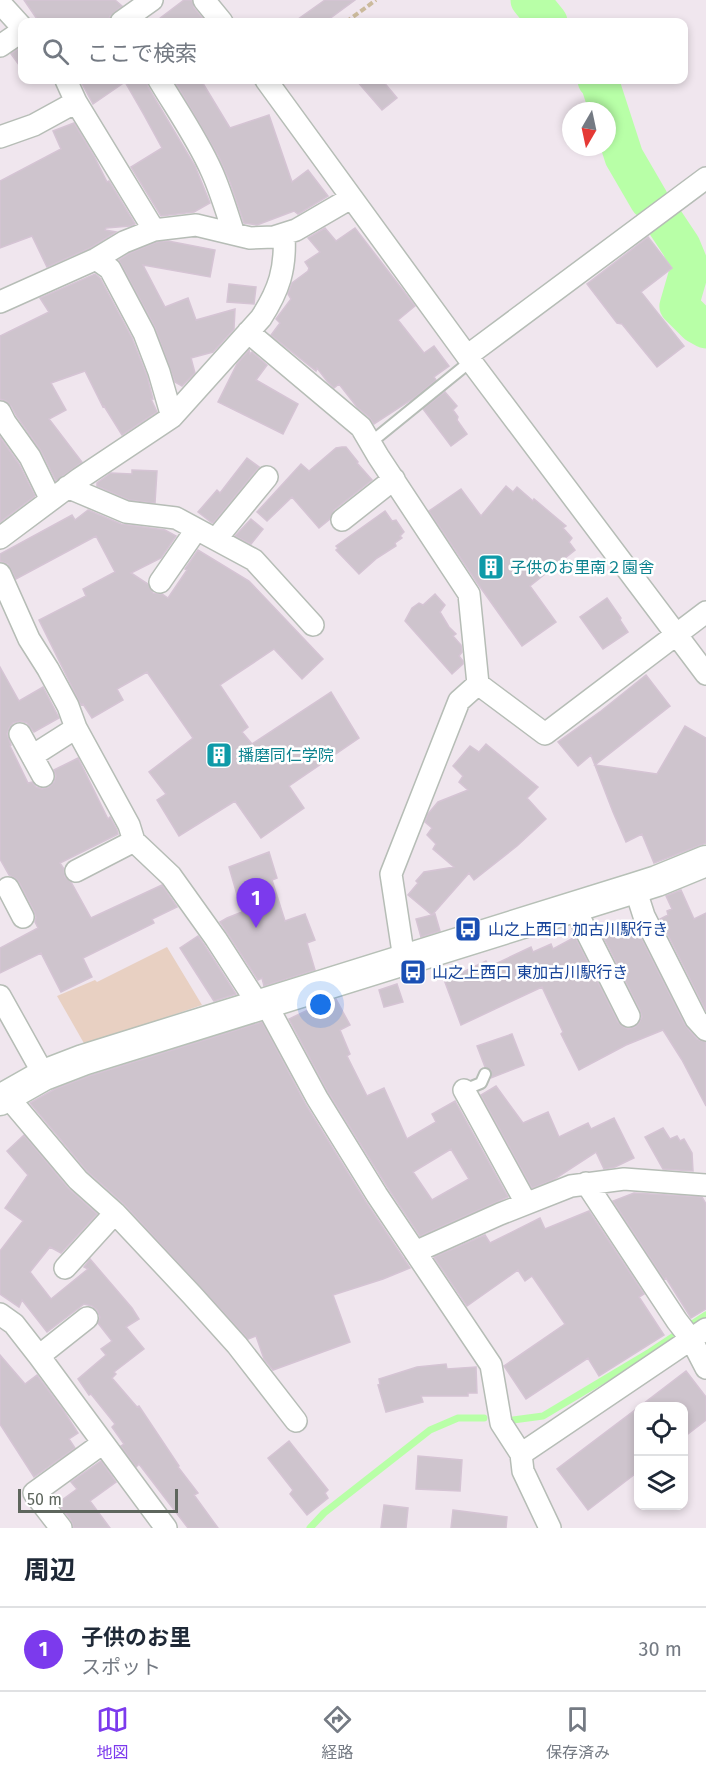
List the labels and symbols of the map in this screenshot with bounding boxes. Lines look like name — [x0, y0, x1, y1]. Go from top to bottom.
north arrow — [562, 102, 616, 156]
building icon: 子供のお里南２園舎 — [476, 552, 506, 582]
place label: 子供のお里南２園舎 — [510, 558, 654, 577]
building icon: 播磨同仁学院 — [204, 740, 234, 770]
place label: 播磨同仁学院 — [238, 746, 334, 765]
pin: 1 — [236, 878, 276, 928]
bus stop icon: 山之上西口 加古川駅行き — [453, 914, 483, 944]
place label: 山之上西口 加古川駅行き — [488, 920, 668, 939]
bus stop icon: 山之上西口 東加古川駅行き — [398, 957, 428, 987]
place label: 山之上西口 東加古川駅行き — [432, 963, 628, 982]
your location — [306, 990, 335, 1019]
scale bar — [18, 1486, 178, 1514]

